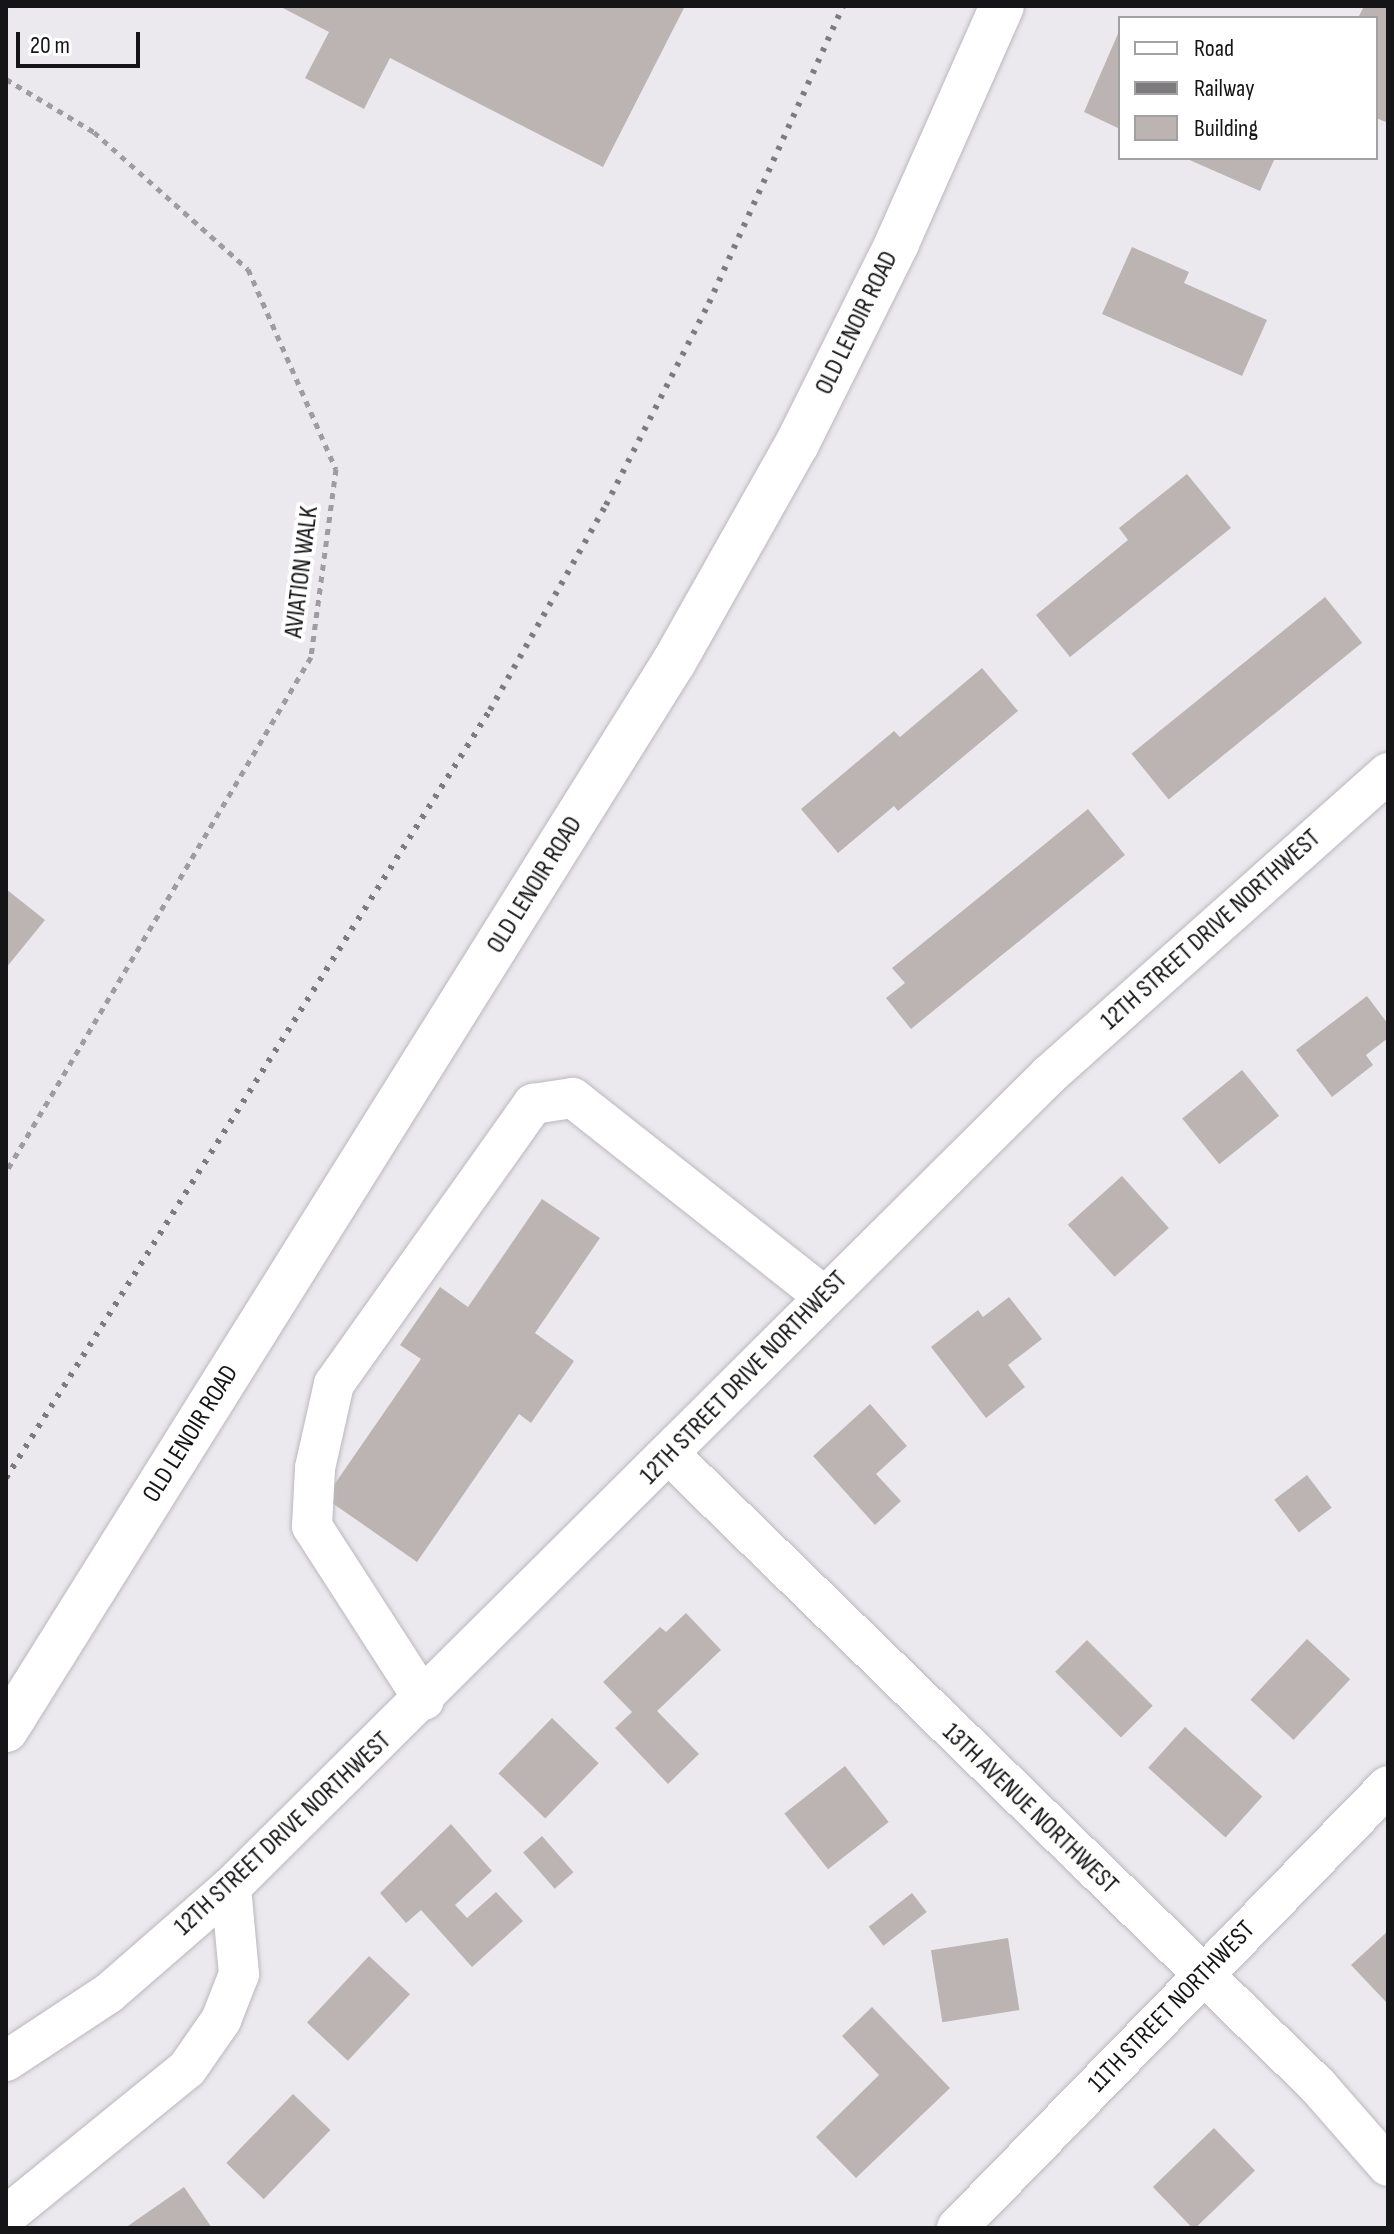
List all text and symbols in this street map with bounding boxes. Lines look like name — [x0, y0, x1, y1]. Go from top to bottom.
scale bar — [20, 16, 144, 66]
legend — [1118, 16, 1378, 160]
text: 20 m — [30, 31, 70, 60]
text: Road — [1194, 34, 1234, 63]
text: Railway — [1194, 74, 1254, 103]
text: Building — [1194, 114, 1258, 143]
street label: OLD LENOIR ROAD — [809, 246, 905, 400]
street label: AVIATION WALK — [278, 504, 326, 640]
street label: OLD LENOIR ROAD — [481, 811, 589, 959]
street label: 12TH STREET DRIVE NORTHWEST — [1095, 823, 1327, 1037]
street label: 12TH STREET DRIVE NORTHWEST — [634, 1265, 854, 1491]
street label: OLD LENOIR ROAD — [137, 1360, 245, 1508]
street label: 13TH AVENUE NORTHWEST — [936, 1717, 1124, 1901]
street label: 12TH STREET DRIVE NORTHWEST — [168, 1725, 398, 1943]
street label: 11TH STREET NORTHWEST — [1082, 1915, 1262, 2099]

